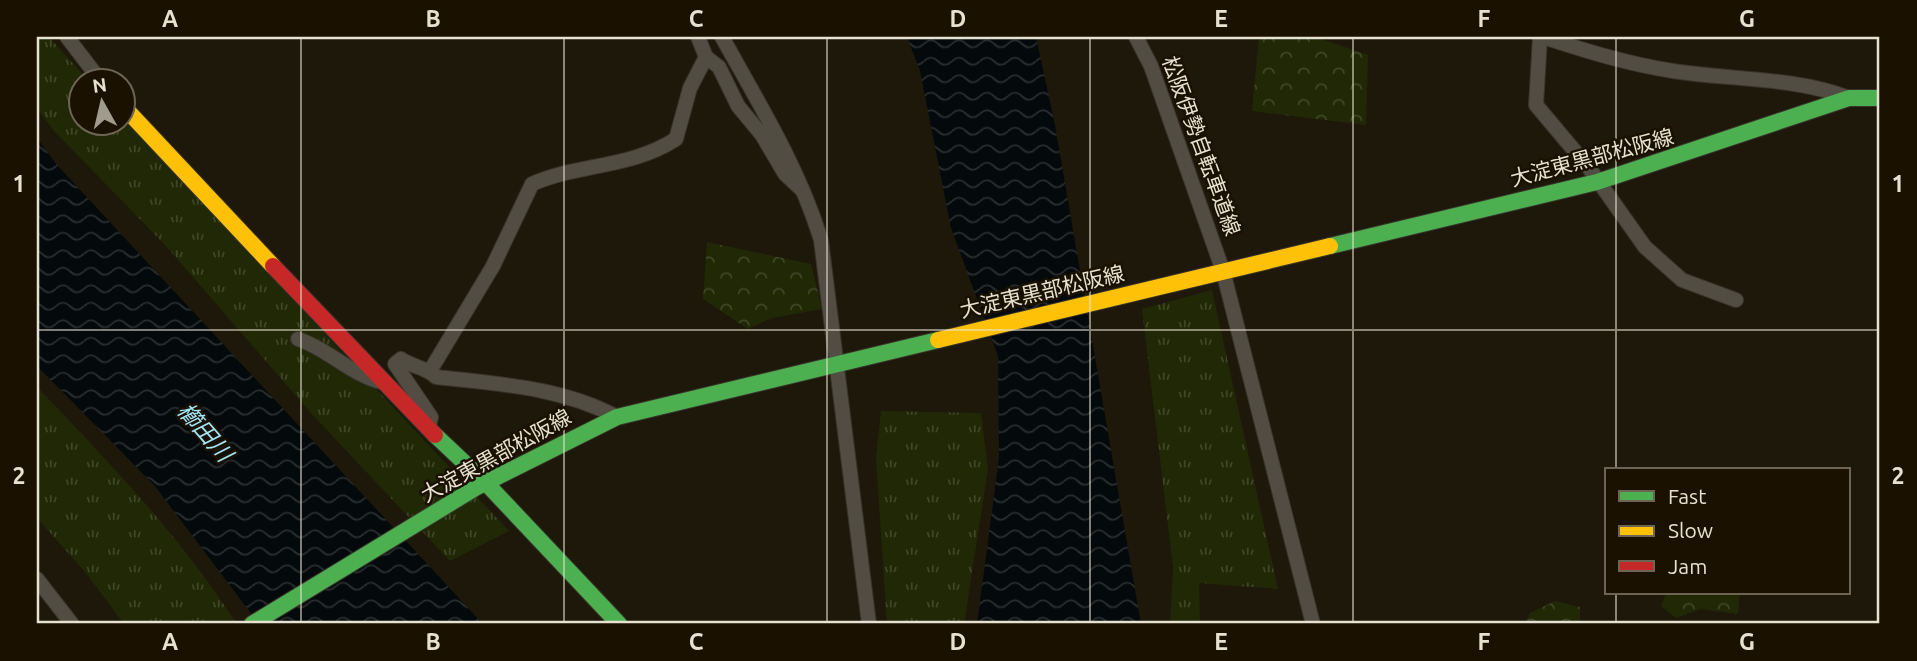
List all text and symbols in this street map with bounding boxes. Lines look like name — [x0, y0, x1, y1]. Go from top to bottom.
text: A — [162, 6, 178, 31]
text: B — [425, 6, 441, 31]
text: C — [689, 6, 704, 31]
text: D — [950, 6, 966, 31]
text: E — [1214, 6, 1228, 31]
text: F — [1478, 6, 1491, 31]
text: G — [1739, 6, 1755, 31]
street label: 松阪伊勢自転車道線 — [1158, 53, 1246, 239]
north arrow — [66, 66, 136, 136]
text: N — [91, 73, 108, 97]
street label: 大淀東黒部松阪線 — [1507, 124, 1676, 190]
text: 1 — [13, 171, 25, 196]
text: 1 — [1892, 171, 1904, 196]
street label: 大淀東黒部松阪線 — [957, 260, 1126, 322]
water label: 櫛田川 — [173, 397, 239, 468]
street label: 大淀東黒部松阪線 — [416, 404, 575, 506]
text: 2 — [13, 463, 25, 488]
text: 2 — [1892, 463, 1904, 488]
legend — [1605, 468, 1850, 594]
text: Fast — [1668, 484, 1706, 508]
text: Slow — [1668, 518, 1713, 542]
text: Jam — [1668, 554, 1707, 578]
text: A — [162, 629, 178, 654]
text: B — [425, 629, 441, 654]
text: C — [689, 629, 704, 654]
text: D — [950, 629, 966, 654]
text: E — [1214, 629, 1228, 654]
text: F — [1478, 629, 1491, 654]
text: G — [1739, 629, 1755, 654]

